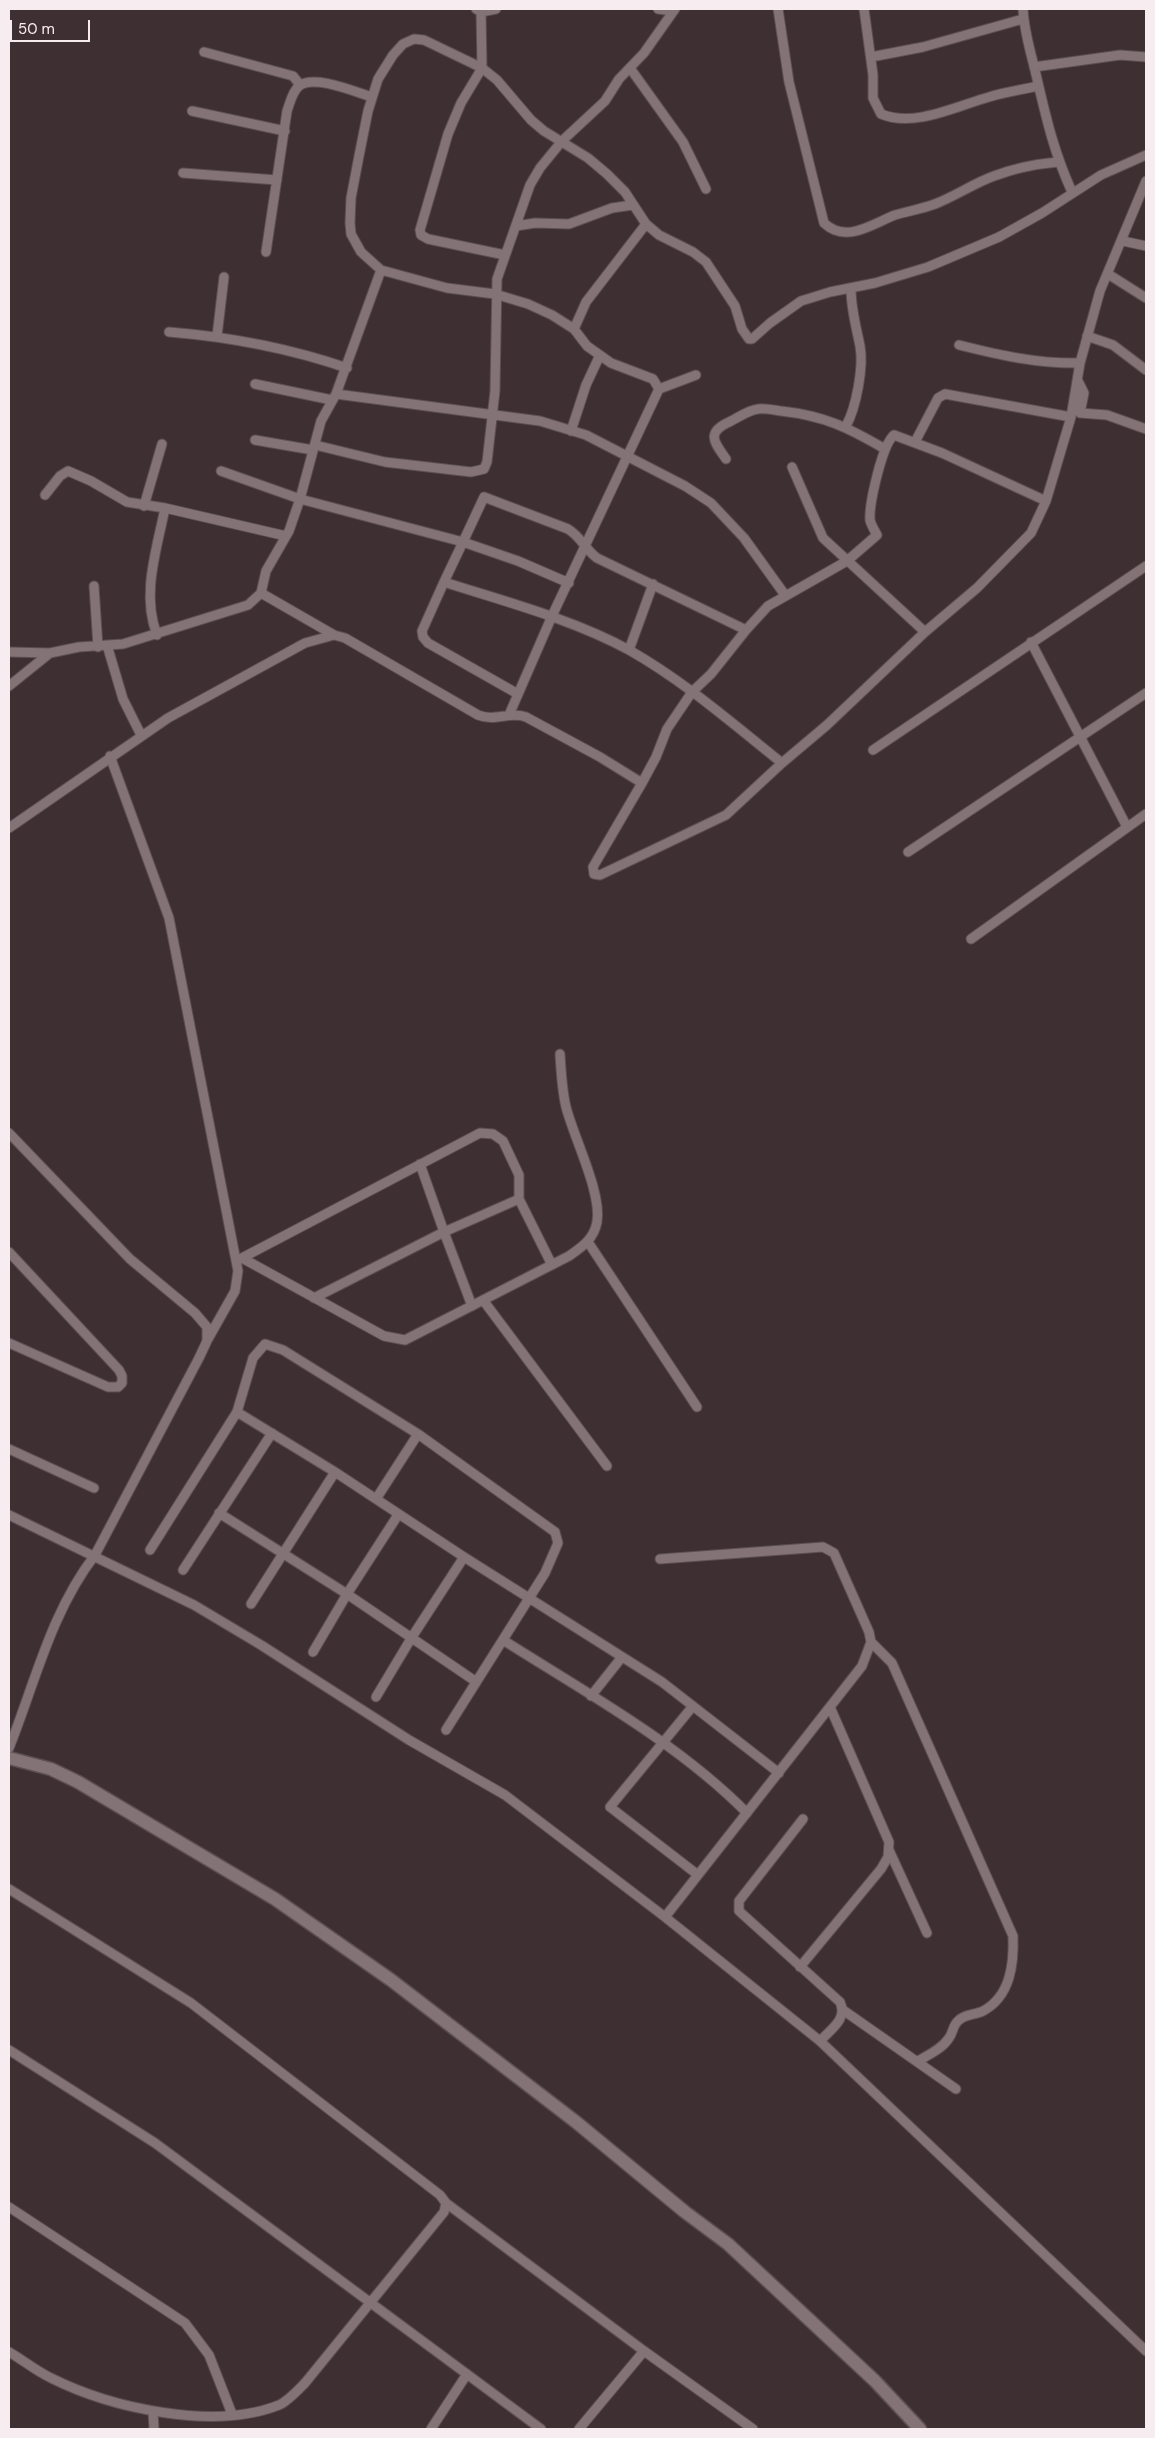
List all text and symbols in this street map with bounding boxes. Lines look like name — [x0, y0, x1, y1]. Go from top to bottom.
scale bar — [12, 10, 92, 42]
text: 50 m — [18, 19, 55, 39]

